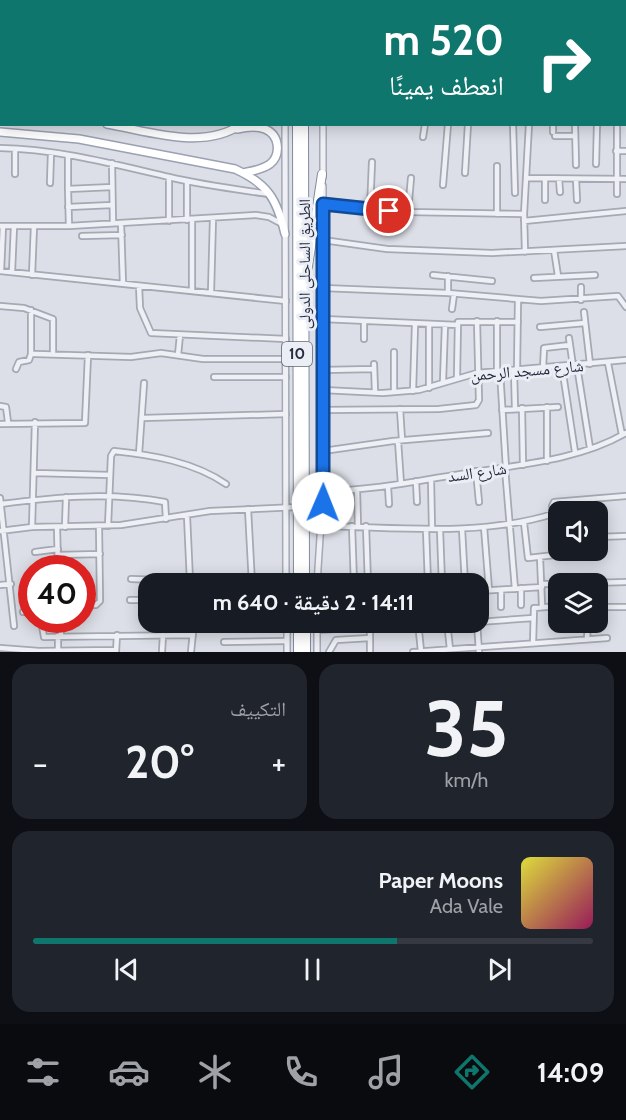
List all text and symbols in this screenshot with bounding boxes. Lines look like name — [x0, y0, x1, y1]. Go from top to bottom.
text: 520 m — [384, 14, 504, 66]
icon: right — [525, 24, 603, 102]
text: انعطف يمينًا — [389, 69, 504, 102]
pin — [363, 185, 414, 236]
icon: arrive — [372, 194, 405, 227]
street label: الطريق الساحلى الدولى — [295, 199, 315, 329]
road number: 10 — [282, 342, 312, 366]
street label: شارع مسجد الرحمن — [470, 356, 585, 386]
street label: شارع السد — [446, 459, 508, 487]
position arrow — [291, 471, 355, 535]
map controls — [548, 501, 608, 633]
button: sound — [548, 501, 608, 561]
speed limit sign: 40 — [18, 555, 96, 633]
button: layers — [548, 573, 608, 633]
text: 14:11 · 2 دقيقة · 640 m — [213, 589, 414, 616]
text: 35 — [425, 681, 508, 776]
text: التكييف — [230, 697, 286, 721]
text: 20° — [125, 735, 194, 789]
text: − — [33, 743, 48, 783]
text: + — [271, 743, 286, 783]
text: km/h — [445, 768, 488, 792]
text: Paper Moons — [379, 867, 503, 894]
text: Ada Vale — [430, 894, 503, 918]
icon: previous — [110, 953, 143, 986]
icon: pause — [296, 953, 329, 986]
icon: next — [483, 953, 516, 986]
icon: filters — [22, 1051, 64, 1093]
icon: car — [108, 1051, 150, 1093]
icon: climate — [194, 1051, 236, 1093]
icon: phone — [280, 1051, 322, 1093]
icon: music — [365, 1051, 407, 1093]
icon: directions — [451, 1051, 493, 1093]
text: 14:09 — [537, 1056, 604, 1089]

